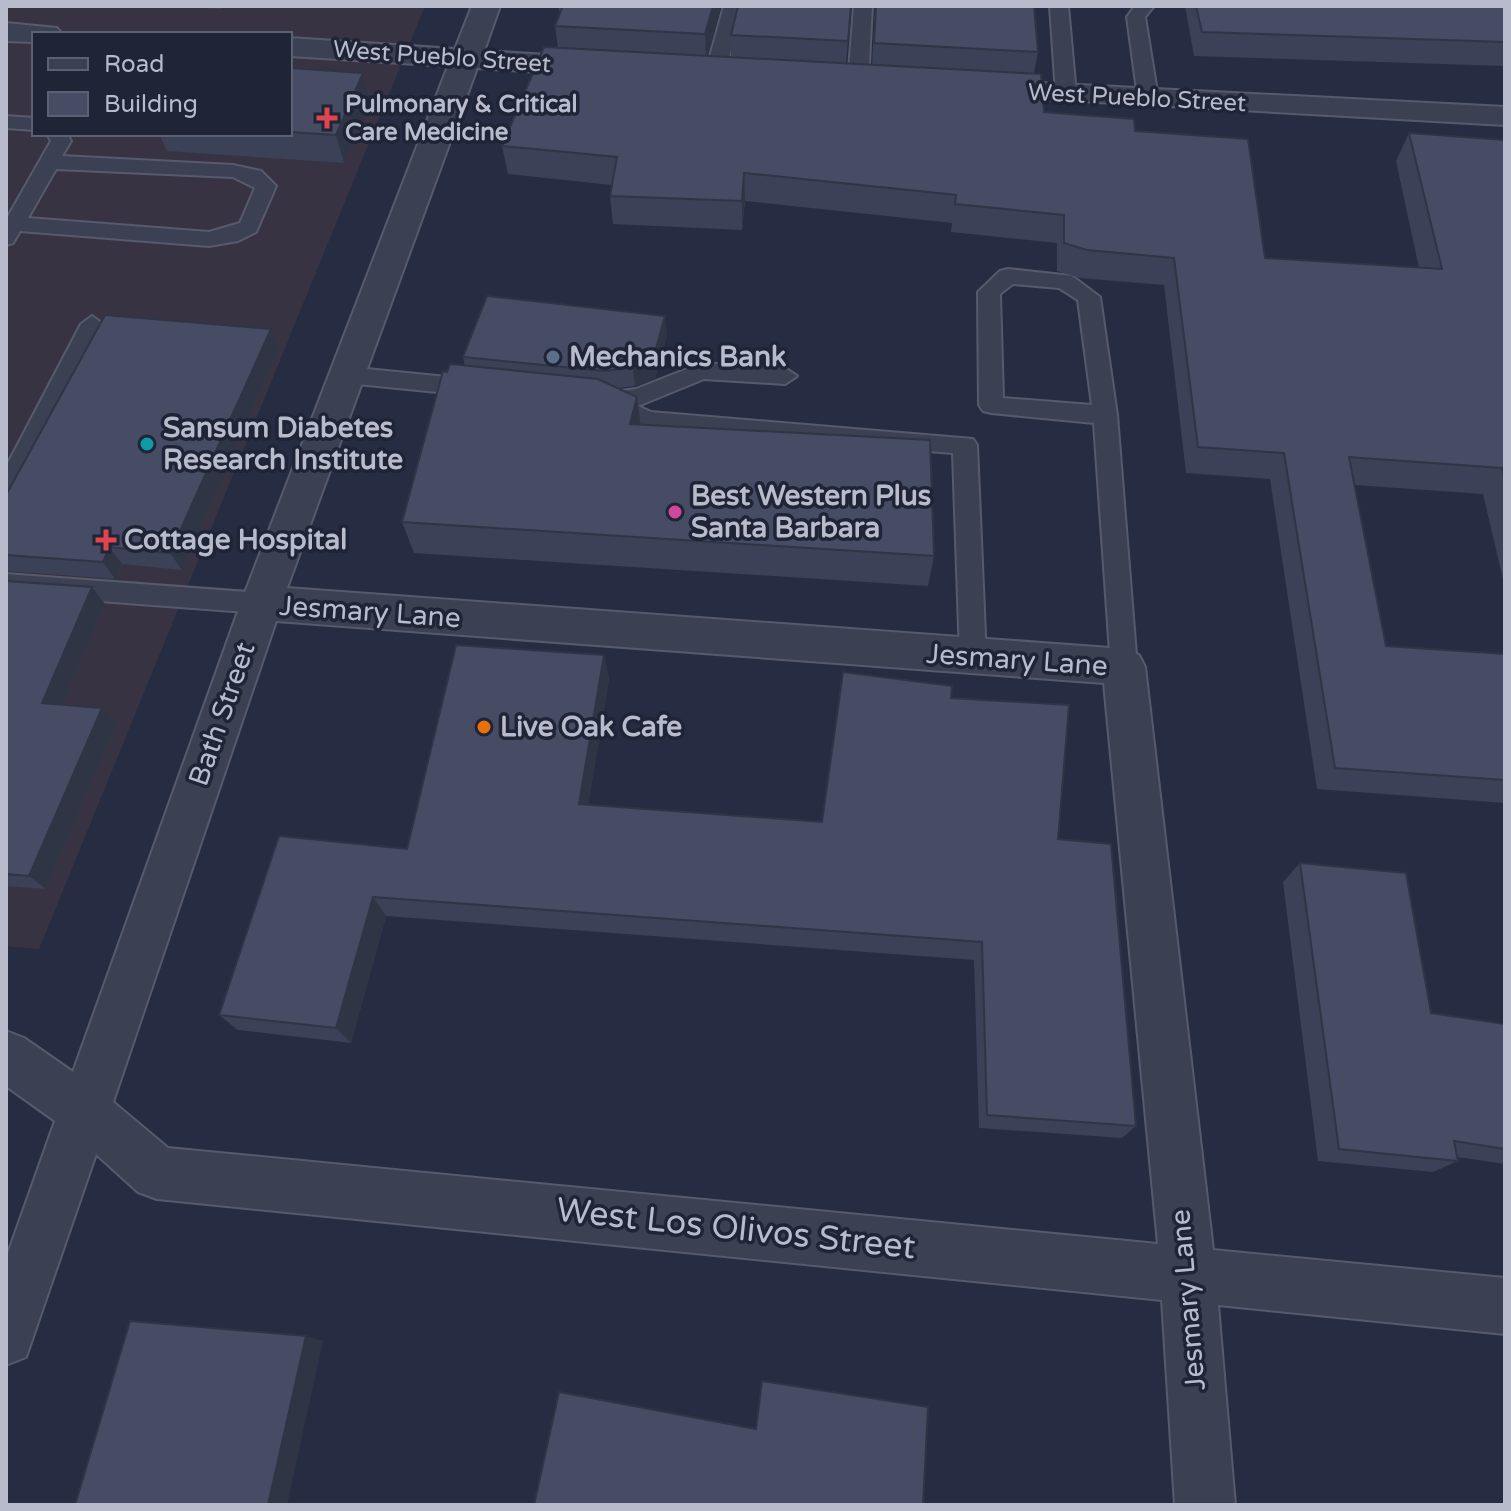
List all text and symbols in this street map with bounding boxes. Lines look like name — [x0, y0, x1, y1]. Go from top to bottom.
legend — [32, 32, 292, 136]
street label: West Pueblo Street — [332, 35, 552, 79]
text: Road — [104, 50, 164, 79]
street label: West Pueblo Street — [1027, 78, 1247, 118]
text: Building — [104, 90, 198, 119]
place label: Pulmonary & Critical Care Medicine — [345, 90, 578, 147]
marker: Pulmonary & Critical Care Medicine — [316, 107, 338, 129]
place label: Mechanics Bank — [569, 340, 786, 374]
marker: Mechanics Bank — [544, 348, 562, 366]
place label: Sansum Diabetes Research Institute — [163, 411, 403, 477]
marker: Sansum Diabetes Research Institute — [138, 435, 156, 453]
place label: Best Western Plus Santa Barbara — [691, 479, 931, 545]
marker: Best Western Plus Santa Barbara — [666, 503, 684, 521]
place label: Cottage Hospital — [124, 523, 347, 557]
marker: Cottage Hospital — [95, 529, 117, 551]
street label: Jesmary Lane — [278, 589, 462, 635]
street label: Bath Street — [182, 637, 263, 790]
street label: Jesmary Lane — [925, 637, 1109, 683]
place label: Live Oak Cafe — [500, 710, 682, 744]
marker: Live Oak Cafe — [475, 718, 493, 736]
street label: West Los Olivos Street — [555, 1190, 917, 1268]
street label: Jesmary Lane — [1163, 1208, 1213, 1392]

